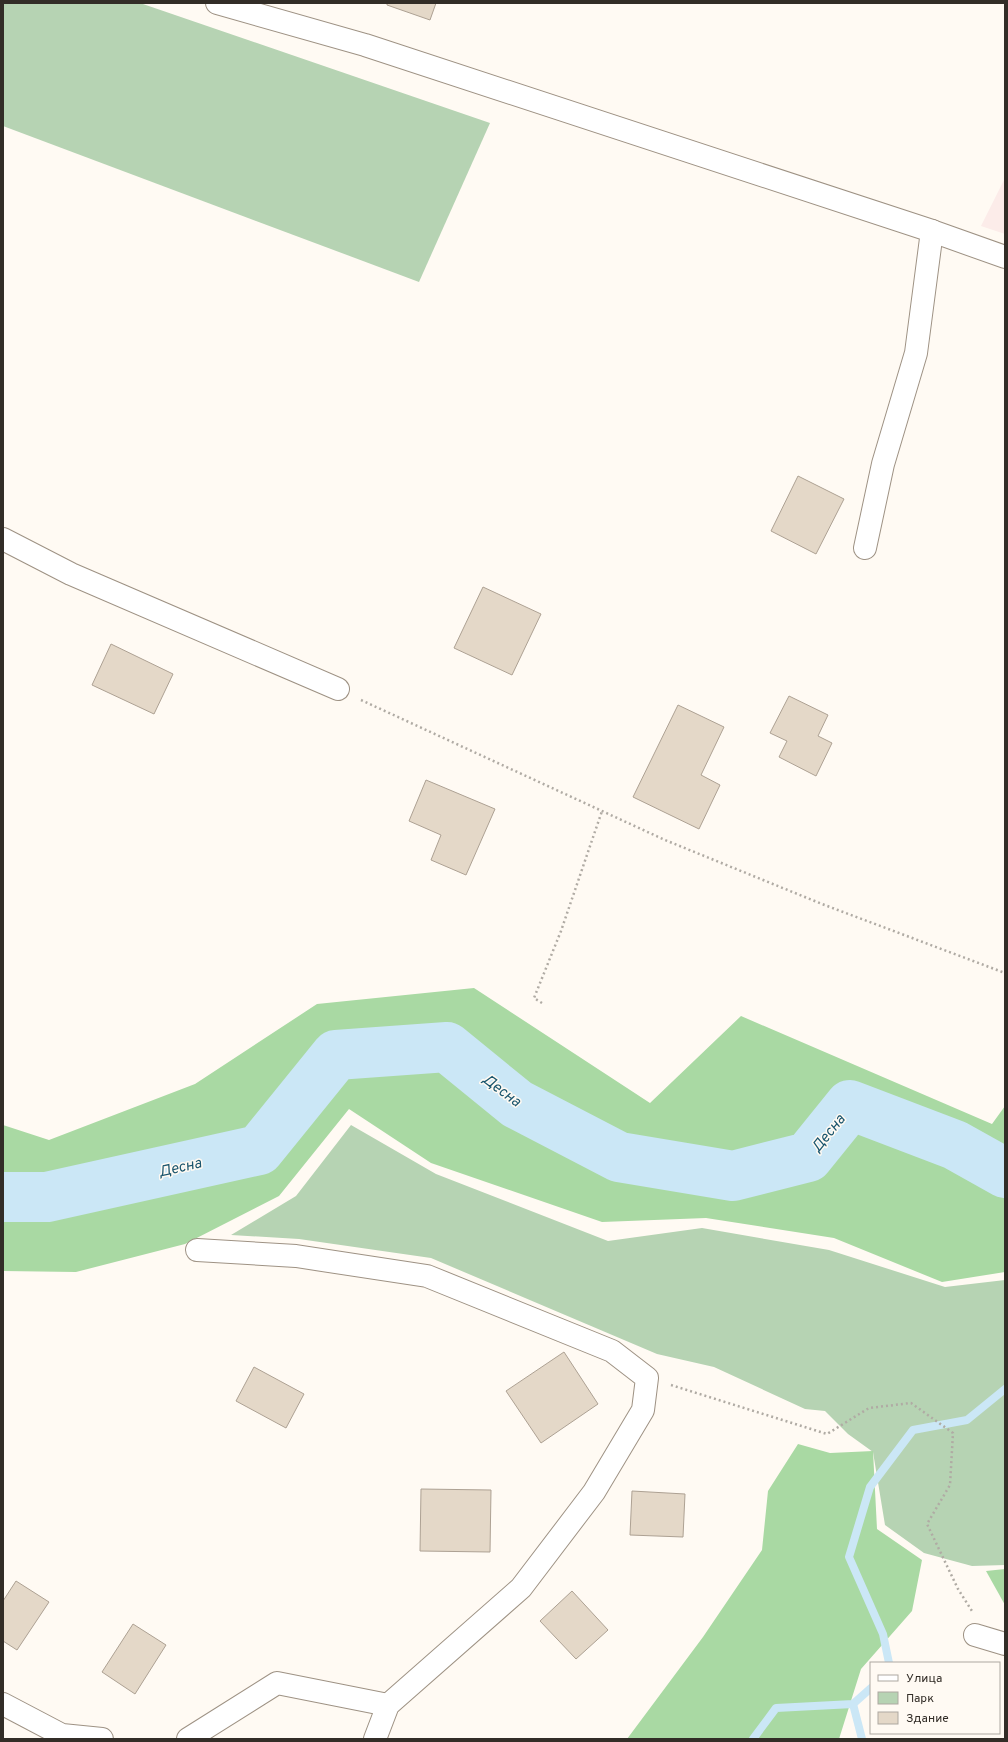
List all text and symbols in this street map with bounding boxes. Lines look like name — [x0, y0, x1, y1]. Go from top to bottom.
water label: Десна — [478, 1071, 524, 1112]
water label: Десна — [808, 1111, 850, 1157]
water label: Десна — [157, 1154, 204, 1183]
legend — [870, 1662, 1000, 1734]
text: Улица — [906, 1671, 942, 1687]
text: Парк — [906, 1691, 934, 1707]
text: Здание — [906, 1711, 949, 1727]

